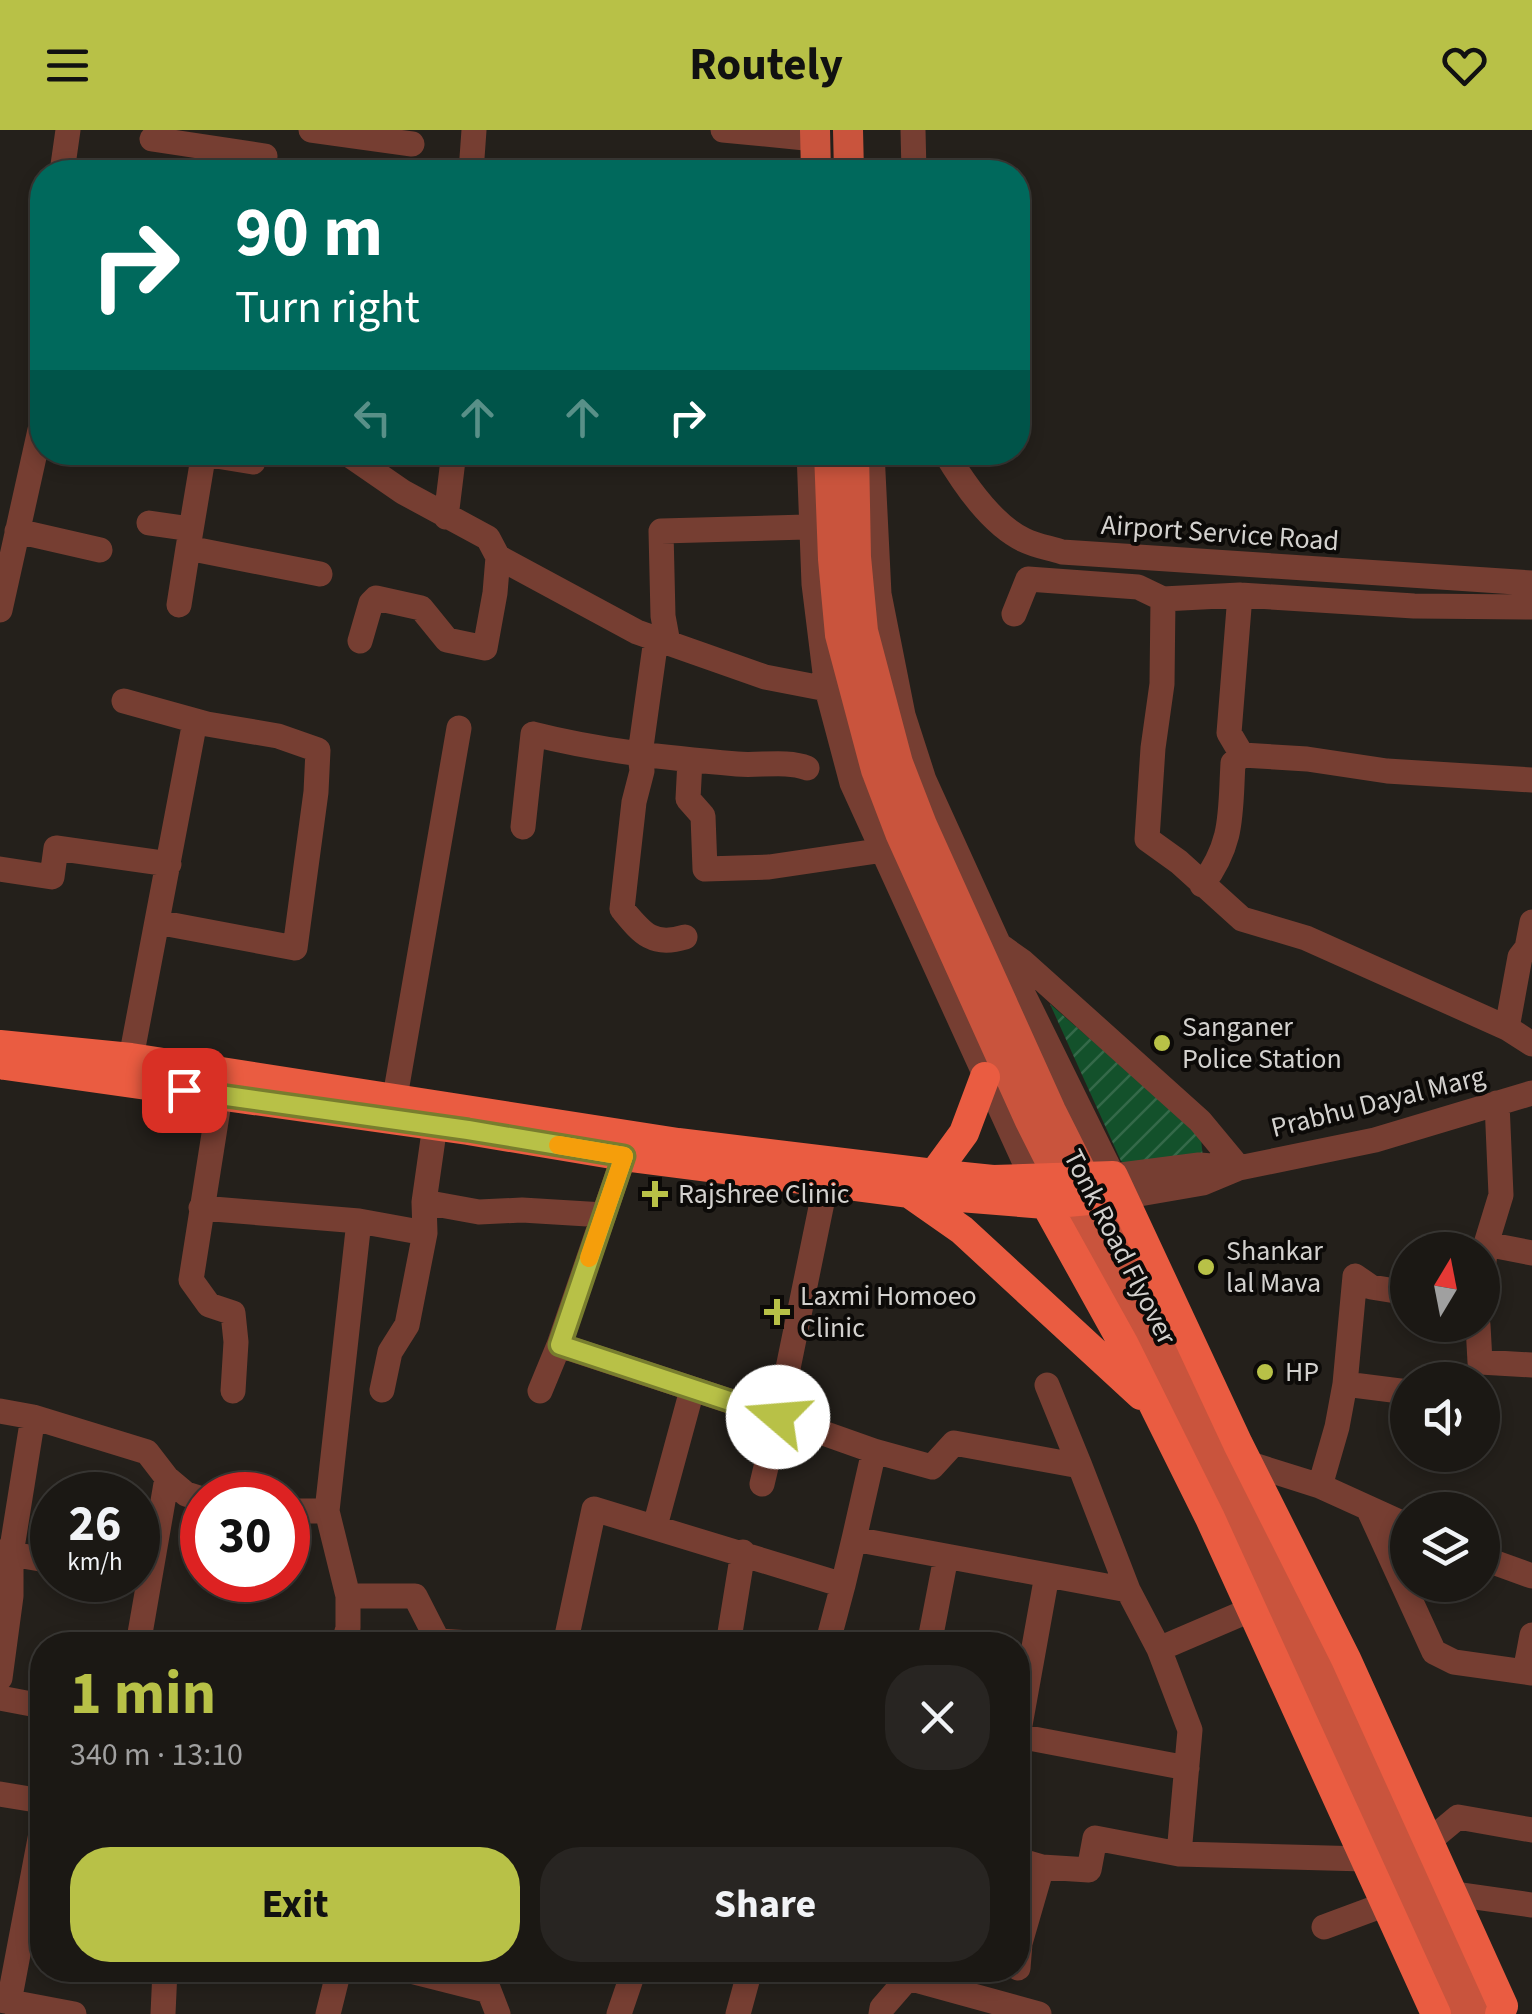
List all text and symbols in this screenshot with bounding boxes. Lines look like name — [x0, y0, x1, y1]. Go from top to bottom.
text: Routely — [689, 33, 843, 97]
icon: menu — [40, 38, 95, 93]
icon: heart — [1437, 38, 1492, 93]
text: 90 m — [235, 183, 383, 283]
icon: right — [70, 200, 200, 330]
text: Turn right — [235, 276, 420, 340]
icon: left — [345, 390, 400, 445]
icon: ahead — [450, 390, 505, 445]
icon: ahead — [555, 390, 610, 445]
icon: right — [660, 390, 715, 445]
street label: Airport Service Road — [1100, 505, 1340, 561]
place label: Sanganer Police Station — [1182, 1007, 1342, 1079]
marker: Sanganer Police Station — [1151, 1032, 1173, 1054]
pin — [142, 1048, 227, 1133]
street label: Prabhu Dayal Marg — [1267, 1056, 1489, 1148]
icon: arrive — [157, 1063, 212, 1118]
street label: Tonk Road Flyover — [1054, 1142, 1187, 1352]
place label: Rajshree Clinic — [678, 1174, 850, 1214]
marker: Rajshree Clinic — [642, 1181, 668, 1207]
place label: Shankar lal Mava — [1226, 1231, 1323, 1303]
north arrow — [1390, 1232, 1500, 1342]
map controls — [1390, 1232, 1500, 1602]
marker: Shankar lal Mava — [1195, 1256, 1217, 1278]
place label: Laxmi Homoeo Clinic — [800, 1276, 977, 1348]
marker: Laxmi Homoeo Clinic — [764, 1299, 790, 1325]
place label: HP — [1285, 1352, 1319, 1392]
marker: HP — [1254, 1361, 1276, 1383]
button: sound — [1390, 1362, 1500, 1472]
position arrow — [726, 1365, 830, 1469]
speed limit sign: 30 — [180, 1472, 310, 1602]
text: 26 — [69, 1489, 121, 1560]
button: layers — [1390, 1492, 1500, 1602]
text: km/h — [67, 1544, 123, 1580]
text: 1 min — [70, 1652, 216, 1737]
button: close — [885, 1665, 990, 1770]
text: 340 m · 13:10 — [70, 1732, 243, 1778]
button: Exit — [70, 1847, 520, 1962]
button: Share — [540, 1847, 990, 1962]

